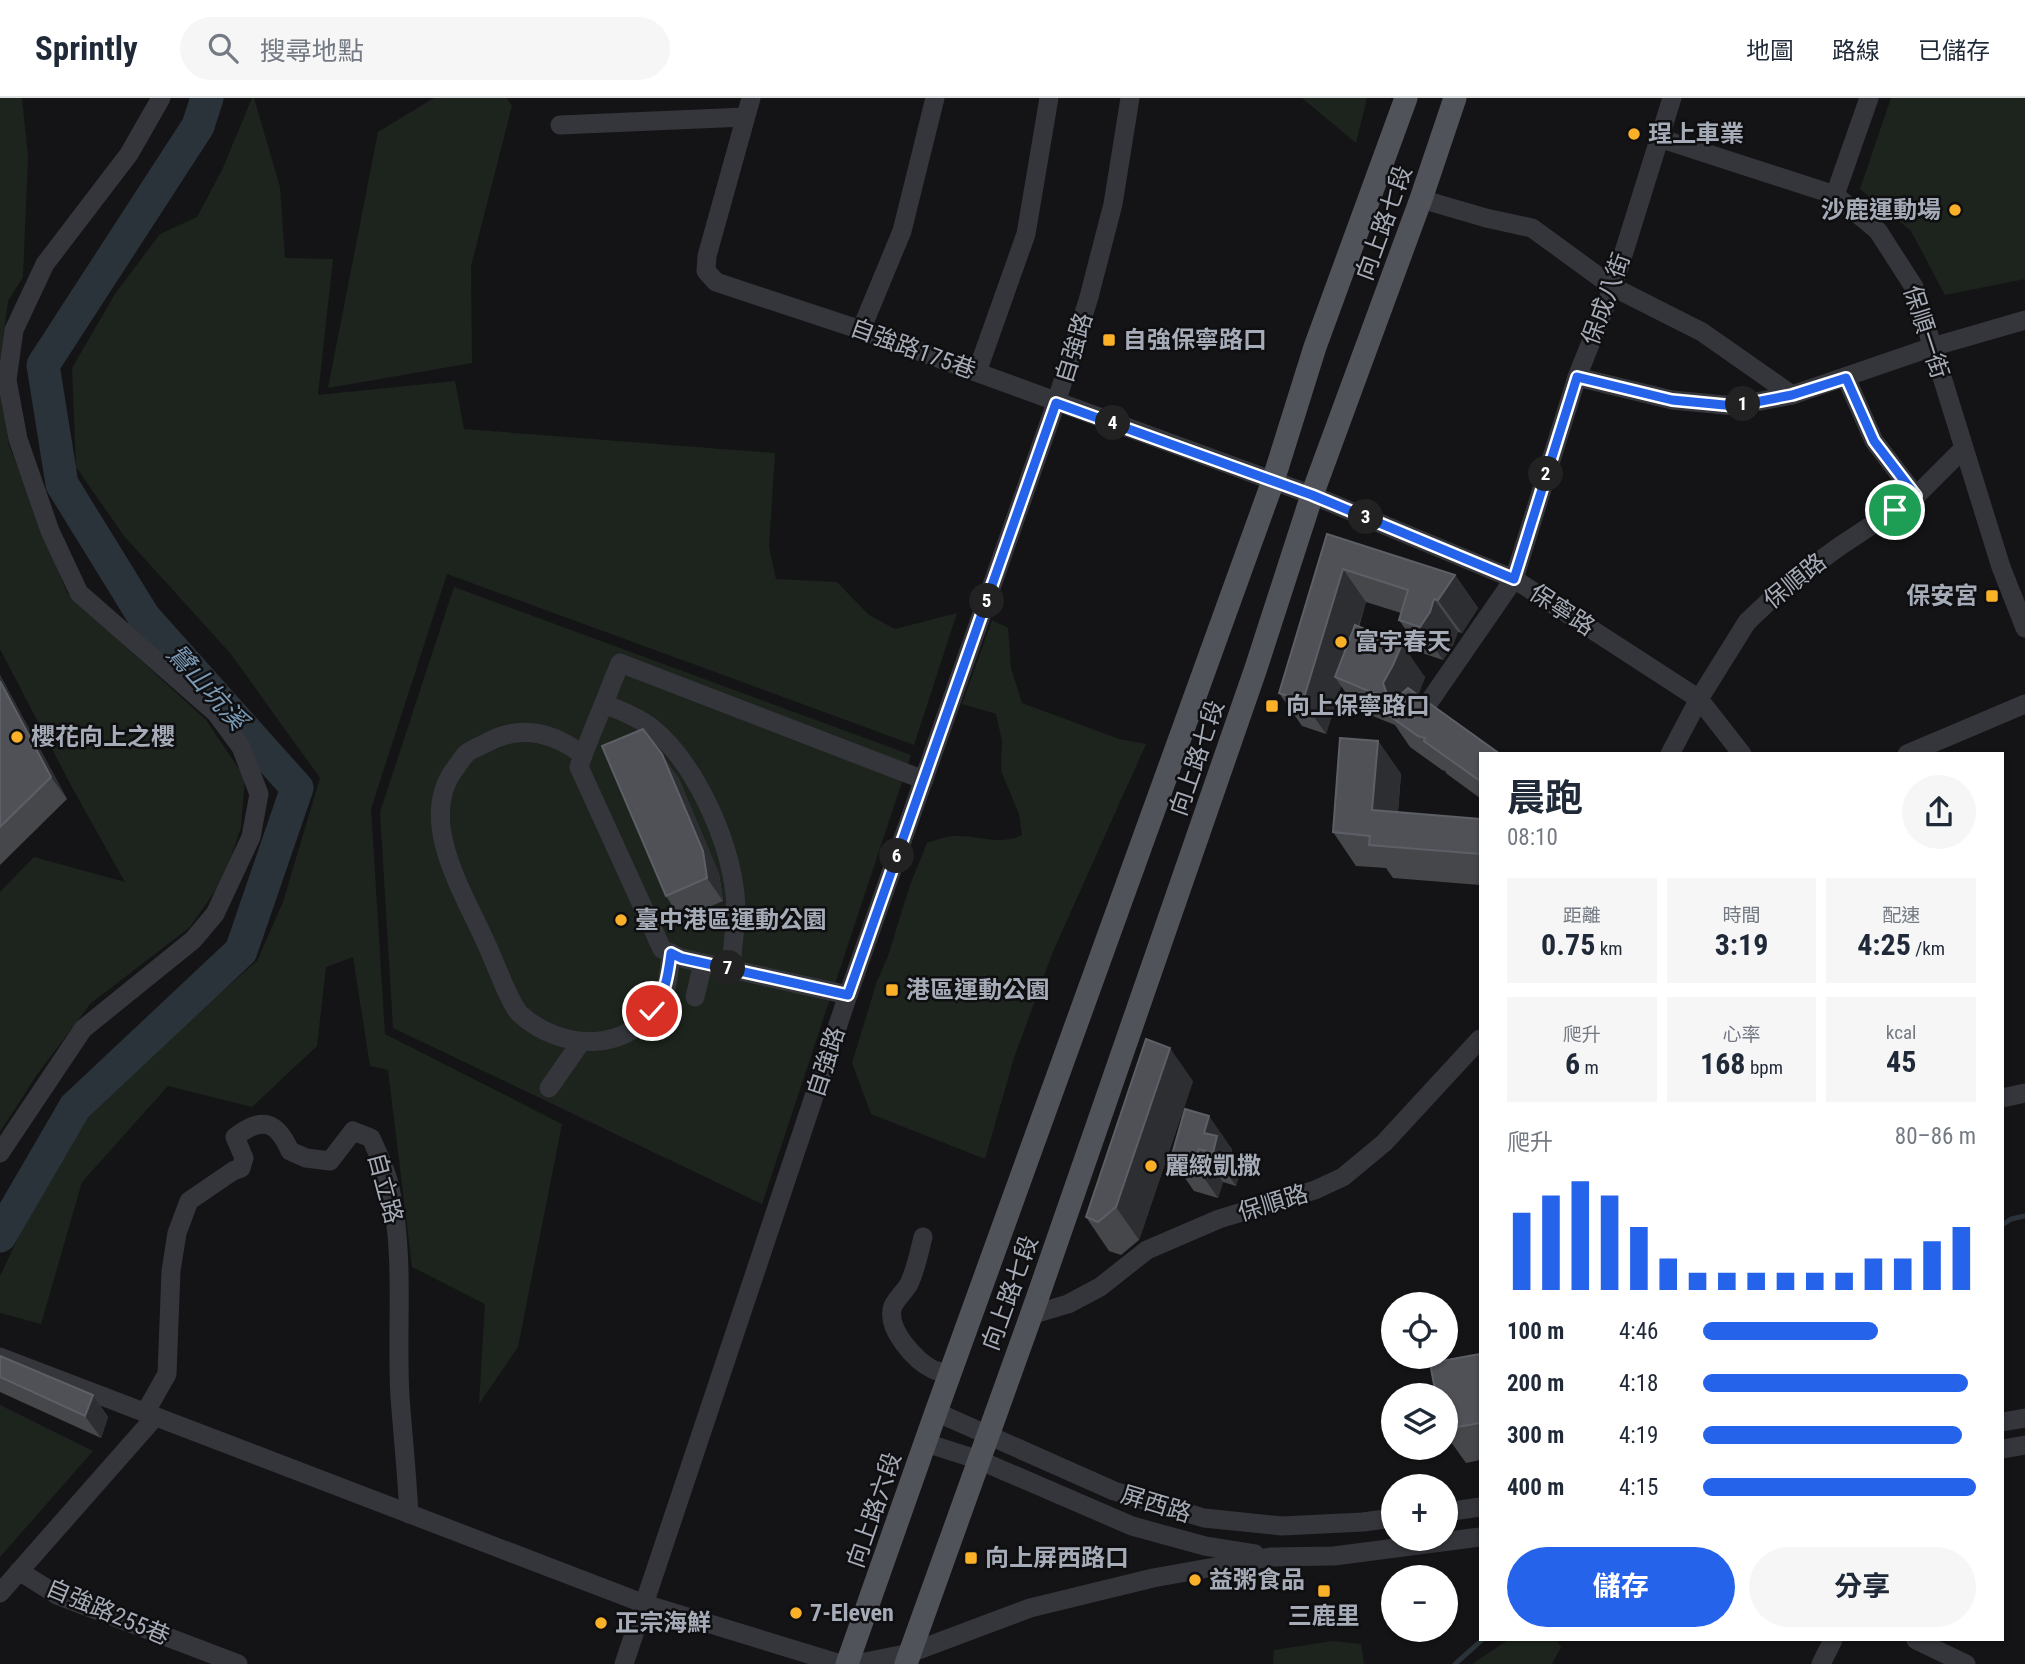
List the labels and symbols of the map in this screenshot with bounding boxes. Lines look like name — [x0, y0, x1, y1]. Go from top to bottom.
place label: 珵上車業 — [1648, 120, 1744, 148]
marker: 珵上車業 — [1626, 126, 1642, 142]
street label: 向上路七段 — [1350, 162, 1418, 284]
place label: 沙鹿運動場 — [1821, 196, 1941, 224]
marker: 沙鹿運動場 — [1947, 202, 1963, 218]
street label: 保成八街 — [1576, 249, 1636, 349]
street label: 保順一街 — [1898, 282, 1954, 382]
street label: 自強路 — [1050, 309, 1098, 387]
street label: 自強路175巷 — [846, 313, 980, 385]
place label: 自強保寧路口 — [1123, 326, 1267, 354]
marker: 自強保寧路口 — [1101, 332, 1117, 348]
pin: 1 — [1726, 386, 1760, 422]
pin: 4 — [1096, 406, 1130, 440]
pin: 2 — [1528, 456, 1564, 492]
pin — [1865, 480, 1925, 540]
pin: 3 — [1348, 500, 1384, 534]
street label: 保順路 — [1758, 547, 1832, 615]
street label: 保寧路 — [1524, 579, 1600, 641]
place label: 保安宮 — [1906, 582, 1978, 610]
pin: 5 — [970, 584, 1004, 618]
marker: 保安宮 — [1984, 588, 2000, 604]
place label: 富宇春天 — [1355, 628, 1451, 656]
marker: 富宇春天 — [1333, 634, 1349, 650]
water label: 鷺山坑溪 — [161, 638, 256, 739]
place label: 向上保寧路口 — [1286, 692, 1430, 720]
street label: 向上路七段 — [1164, 697, 1230, 819]
marker: 向上保寧路口 — [1264, 698, 1280, 714]
place label: 櫻花向上之櫻 — [31, 723, 175, 751]
marker: 櫻花向上之櫻 — [9, 729, 25, 745]
pin: 6 — [880, 838, 914, 874]
place label: 臺中港區運動公園 — [635, 906, 827, 934]
marker: 臺中港區運動公園 — [613, 912, 629, 928]
pin: 7 — [710, 950, 746, 986]
place label: 港區運動公園 — [906, 976, 1050, 1004]
pin — [622, 981, 682, 1041]
marker: 港區運動公園 — [884, 982, 900, 998]
street label: 自強路 — [802, 1023, 850, 1101]
street label: 自立路 — [362, 1150, 408, 1226]
place label: 麗緻凱撒 — [1165, 1152, 1261, 1180]
marker: 麗緻凱撒 — [1143, 1158, 1159, 1174]
street label: 保順路 — [1234, 1179, 1312, 1227]
street label: 向上路七段 — [976, 1232, 1044, 1354]
street label: 向上路六段 — [841, 1449, 907, 1571]
street label: 屏西路 — [1117, 1480, 1195, 1528]
place label: 向上屏西路口 — [985, 1544, 1129, 1572]
marker: 向上屏西路口 — [963, 1550, 979, 1566]
place label: 益粥食品 — [1209, 1566, 1305, 1594]
marker: 益粥食品 — [1187, 1572, 1203, 1588]
street label: 自強路255巷 — [42, 1573, 174, 1651]
marker: 三鹿里 — [1316, 1583, 1332, 1599]
place label: 7-Eleven — [810, 1599, 894, 1627]
place label: 三鹿里 — [1288, 1602, 1360, 1630]
marker: 7-Eleven — [788, 1605, 804, 1621]
place label: 正宗海鮮 — [615, 1609, 711, 1637]
marker: 正宗海鮮 — [593, 1615, 609, 1631]

